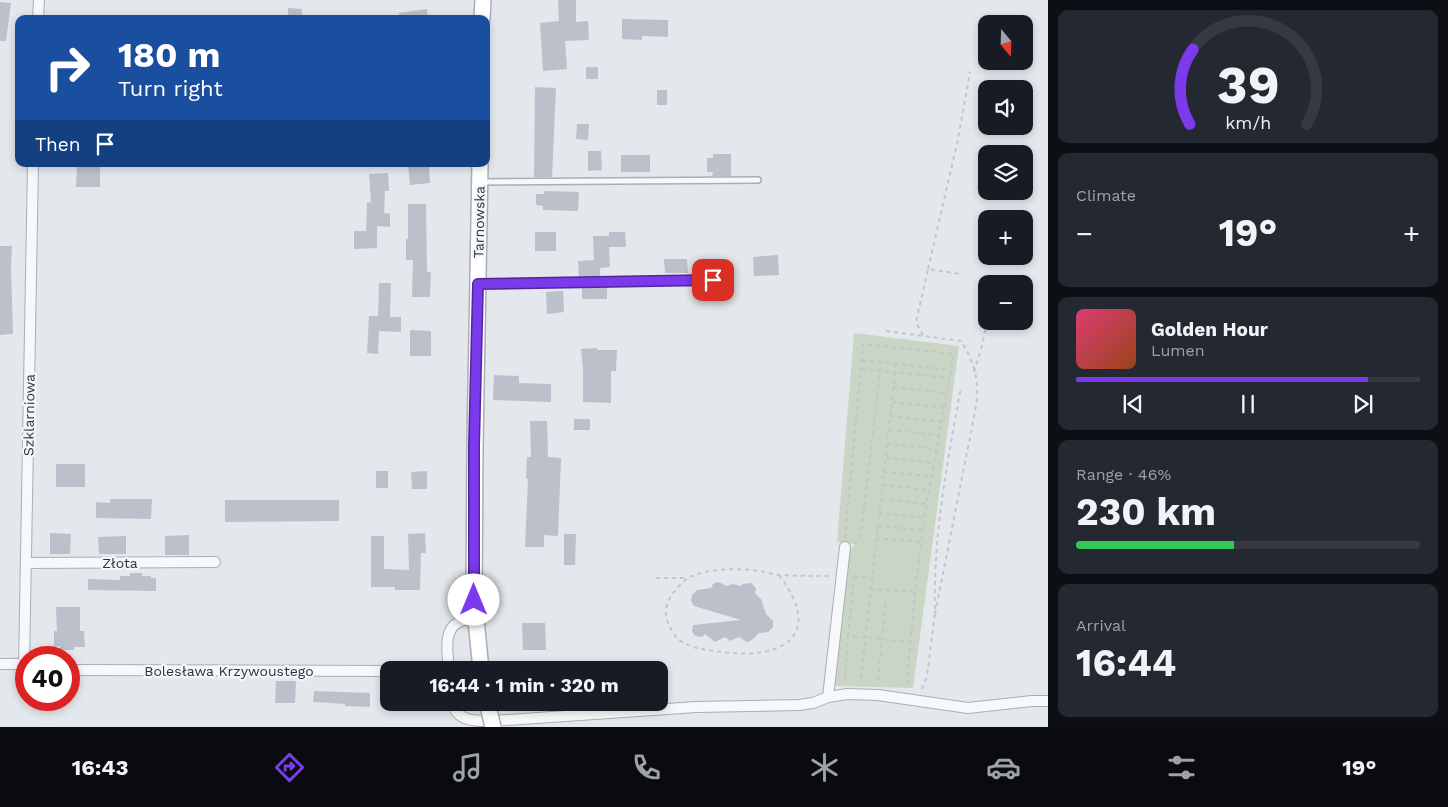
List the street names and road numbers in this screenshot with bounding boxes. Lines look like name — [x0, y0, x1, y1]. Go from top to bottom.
street label: Tarnowska — [470, 186, 488, 258]
street label: Szklarniowa — [20, 374, 38, 456]
street label: Złota — [102, 555, 138, 571]
street label: Bolesława Krzywoustego — [144, 663, 314, 679]

